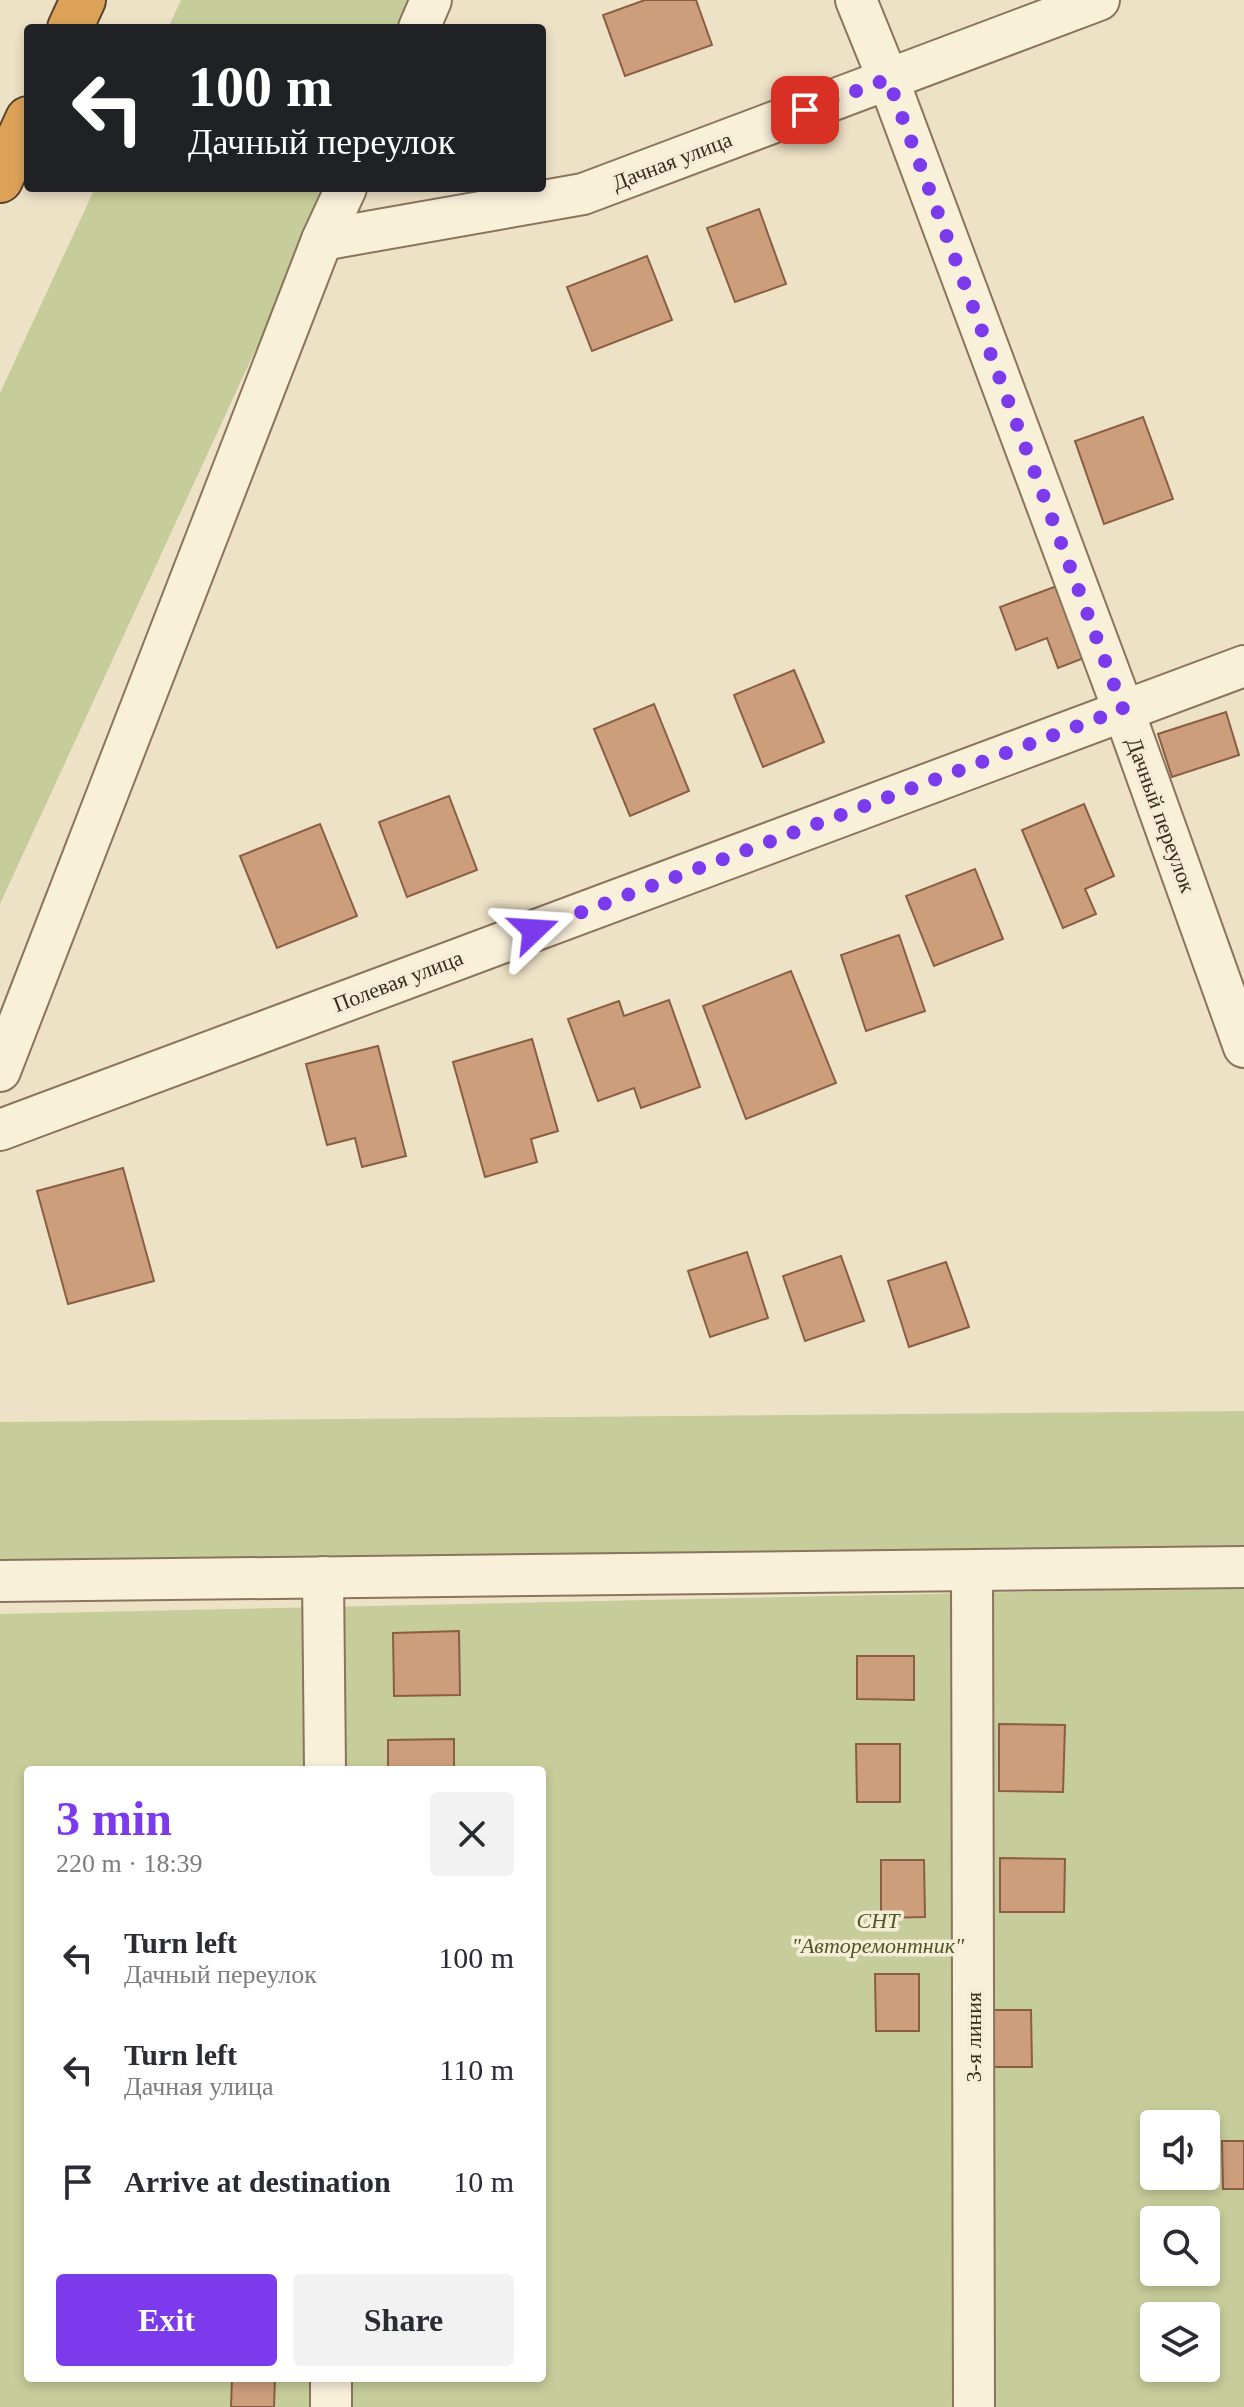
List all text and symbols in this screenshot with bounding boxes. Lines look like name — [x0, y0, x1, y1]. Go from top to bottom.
icon: left — [56, 56, 160, 160]
text: 100 m — [188, 56, 333, 118]
pin — [771, 76, 839, 144]
icon: arrive — [783, 88, 827, 132]
text: Дачный переулок — [188, 122, 455, 162]
street label: Дачная улица — [609, 127, 736, 195]
street label: Дачный переулок — [1121, 734, 1201, 896]
position arrow — [492, 888, 576, 972]
street label: Полевая улица — [329, 945, 467, 1017]
text: 3 min — [56, 1792, 172, 1845]
button: close — [430, 1792, 514, 1876]
text: 220 m · 18:39 — [56, 1849, 203, 1878]
park label: СНТ "Авторемонтник" — [792, 1908, 965, 1958]
text: Turn left — [124, 1926, 237, 1959]
icon: left — [56, 1936, 100, 1980]
text: 100 m — [438, 1941, 514, 1974]
text: Дачный переулок — [124, 1960, 317, 1989]
street label: 3-я линия — [961, 1992, 986, 2082]
text: Turn left — [124, 2038, 237, 2071]
icon: left — [56, 2048, 100, 2092]
text: 110 m — [439, 2053, 514, 2086]
text: Дачная улица — [124, 2072, 273, 2101]
map controls — [1140, 2110, 1220, 2382]
button: sound — [1140, 2110, 1220, 2190]
icon: arrive — [56, 2160, 100, 2204]
text: Arrive at destination — [124, 2165, 391, 2198]
text: 10 m — [453, 2165, 514, 2198]
button: search — [1140, 2206, 1220, 2286]
button: Exit — [56, 2274, 277, 2366]
button: Share — [293, 2274, 514, 2366]
button: layers — [1140, 2302, 1220, 2382]

